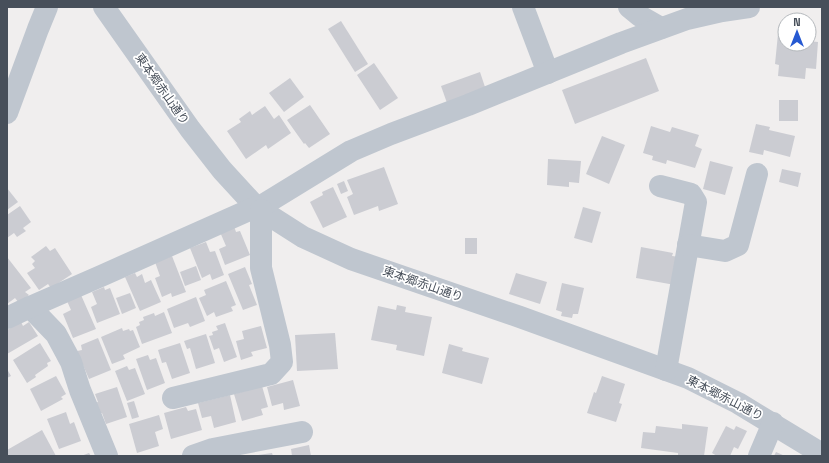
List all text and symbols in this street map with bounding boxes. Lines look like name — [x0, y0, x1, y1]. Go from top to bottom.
north arrow — [777, 12, 817, 52]
text: N — [793, 15, 801, 29]
street label: 東本郷赤山通り — [131, 50, 193, 128]
street label: 東本郷赤山通り — [381, 263, 465, 305]
street label: 東本郷赤山通り — [684, 372, 766, 424]

